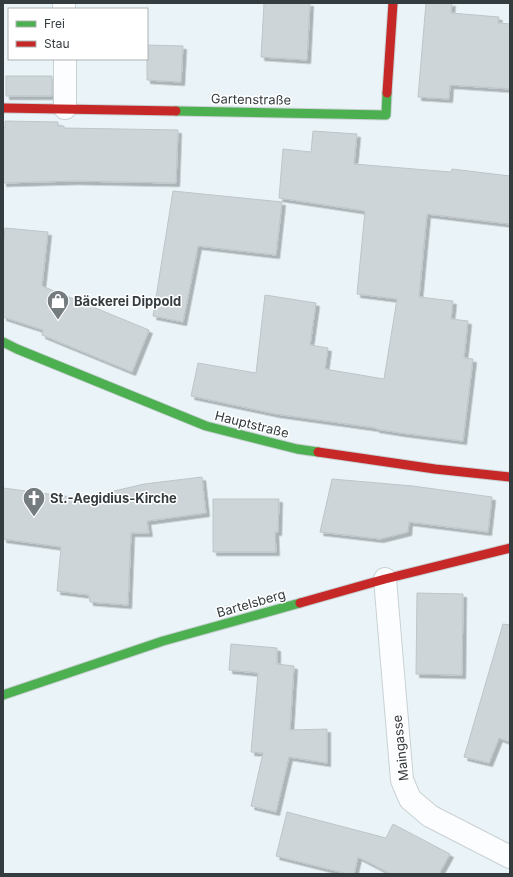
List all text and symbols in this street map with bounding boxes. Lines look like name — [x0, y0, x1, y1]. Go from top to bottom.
legend — [8, 8, 148, 60]
text: Frei — [44, 16, 65, 31]
text: Stau — [44, 36, 70, 51]
street label: Gartenstraße — [211, 90, 291, 108]
shop icon: Bäckerei Dippold — [45, 288, 71, 321]
place label: Bäckerei Dippold — [74, 293, 181, 309]
street label: Hauptstraße — [213, 407, 291, 441]
church icon: St.-Aegidius-Kirche — [21, 485, 47, 518]
place label: St.-Aegidius-Kirche — [50, 490, 177, 506]
street label: Bartelsberg — [215, 586, 287, 620]
street label: Maingasse — [389, 714, 411, 782]

